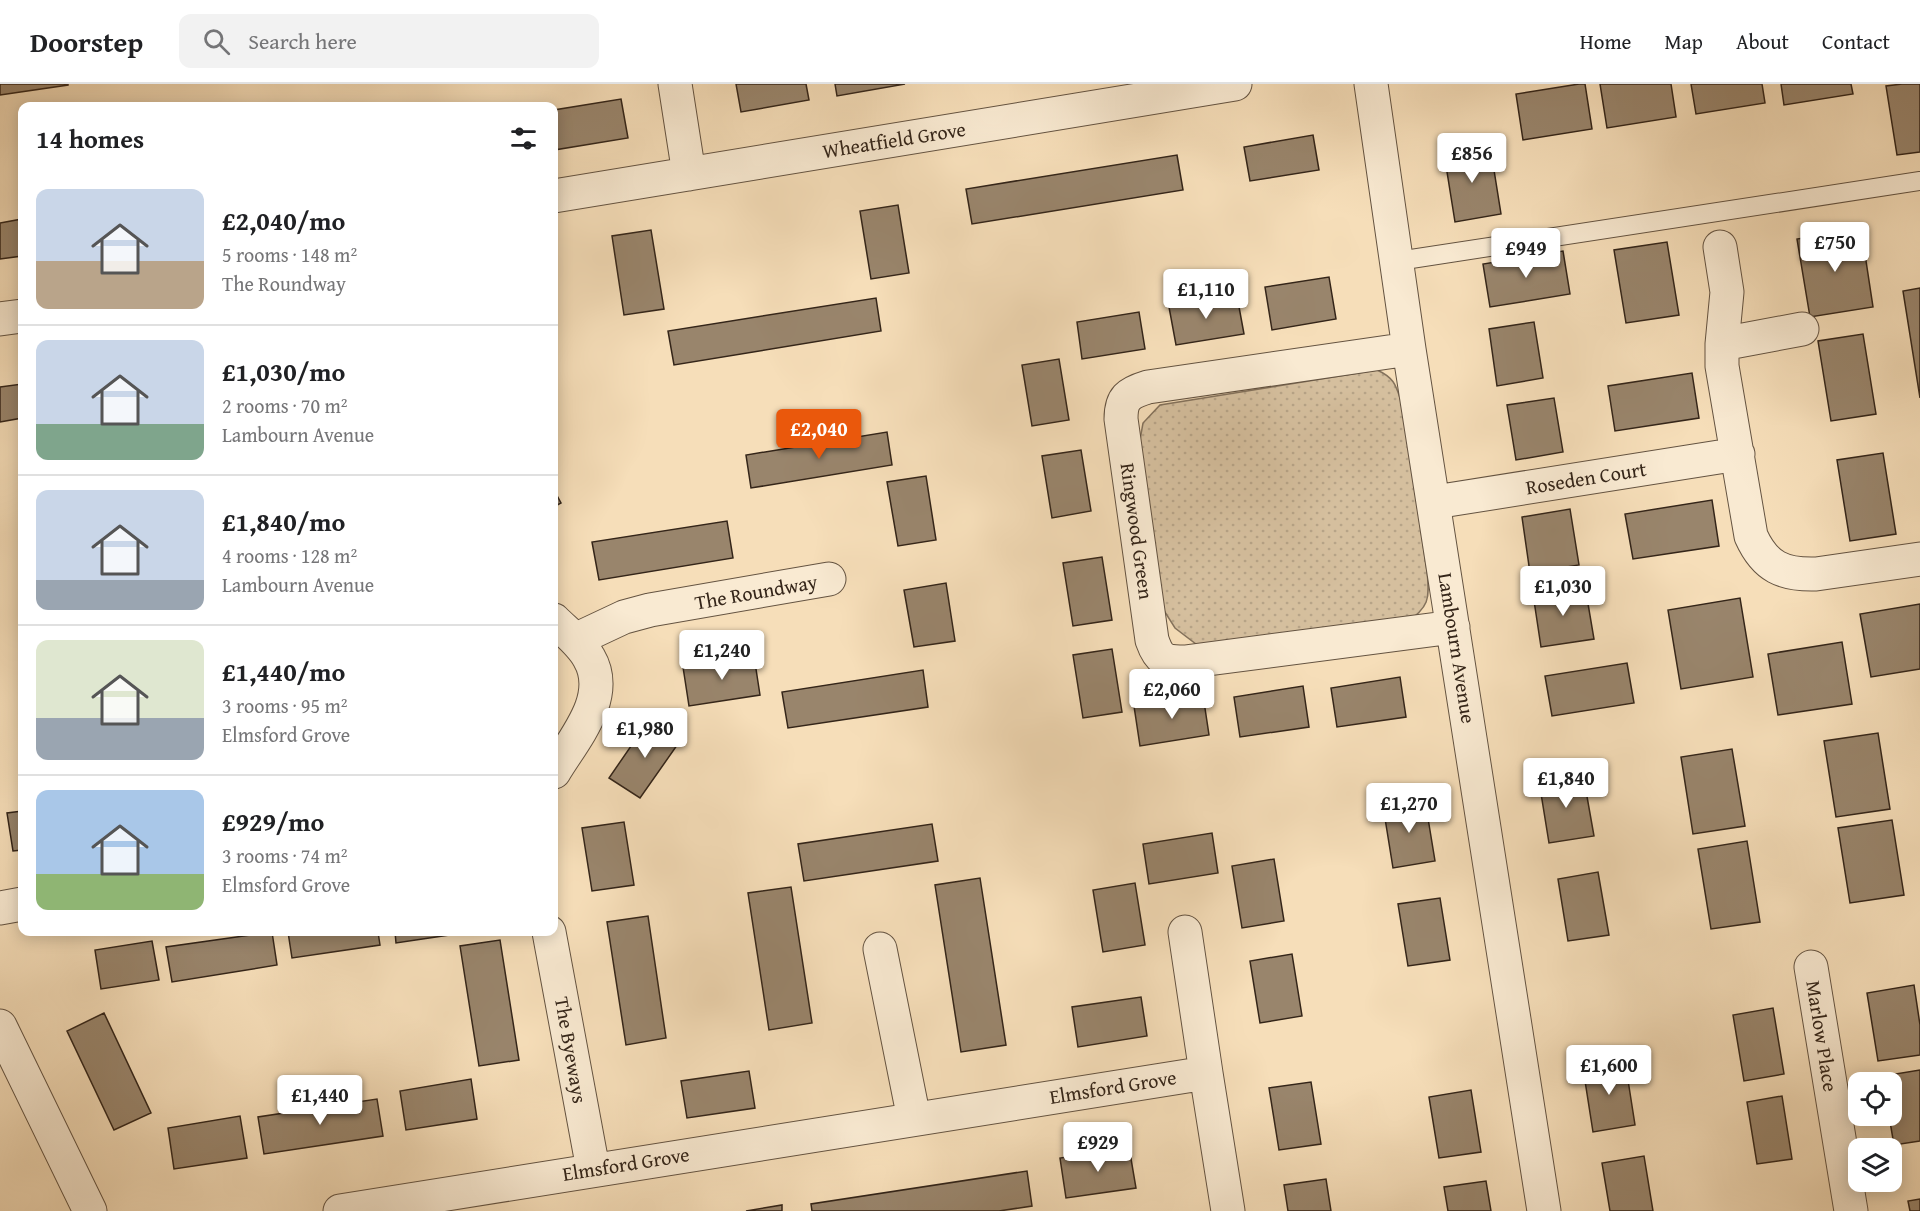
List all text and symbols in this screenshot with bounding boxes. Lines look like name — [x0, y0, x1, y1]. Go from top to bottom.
search box — [179, 14, 599, 68]
text: Doorstep — [30, 21, 143, 62]
icon: search — [200, 25, 233, 58]
text: Search here — [248, 25, 357, 57]
text: Home — [1580, 26, 1631, 57]
text: Map — [1664, 26, 1703, 57]
text: About — [1736, 26, 1789, 57]
text: Contact — [1822, 26, 1890, 57]
street label: Wheatfield Grove — [820, 114, 968, 165]
text: 14 homes — [36, 119, 144, 158]
icon: filters — [507, 122, 540, 155]
pin: £856 — [1436, 133, 1508, 184]
text: £856 — [1451, 138, 1493, 167]
text: £2,040/mo — [222, 201, 345, 240]
icon: home — [84, 213, 156, 285]
pin: £750 — [1799, 222, 1871, 273]
text: £750 — [1814, 227, 1856, 256]
pin: £949 — [1490, 228, 1562, 279]
text: £949 — [1505, 233, 1547, 262]
text: 5 rooms · 148 m² — [222, 240, 357, 269]
text: The Roundway — [222, 269, 346, 298]
pin: £1,110 — [1157, 269, 1255, 320]
text: £1,110 — [1177, 274, 1235, 303]
text: £1,030/mo — [222, 352, 345, 391]
icon: home — [84, 364, 156, 436]
text: 2 rooms · 70 m² — [222, 391, 348, 420]
pin: £2,040 — [770, 409, 868, 460]
text: £2,040 — [790, 414, 848, 443]
text: Lambourn Avenue — [222, 420, 374, 449]
street label: Roseden Court — [1523, 454, 1648, 501]
street label: Ringwood Green — [1114, 461, 1161, 601]
text: £1,840/mo — [222, 502, 345, 541]
icon: home — [84, 514, 156, 586]
text: 4 rooms · 128 m² — [222, 541, 357, 570]
street label: The Roundway — [692, 566, 820, 617]
pin: £1,030 — [1514, 566, 1612, 617]
text: Lambourn Avenue — [222, 570, 374, 599]
street label: Lambourn Avenue — [1431, 570, 1484, 725]
text: £1,030 — [1534, 571, 1592, 600]
pin: £1,240 — [673, 630, 771, 681]
text: £1,240 — [693, 635, 751, 664]
text: £1,440/mo — [222, 652, 345, 691]
icon: home — [84, 664, 156, 736]
pin: £2,060 — [1123, 669, 1221, 720]
text: £2,060 — [1143, 674, 1201, 703]
text: 3 rooms · 95 m² — [222, 691, 348, 720]
pin: £1,980 — [596, 708, 694, 759]
text: £1,980 — [616, 713, 674, 742]
text: Elmsford Grove — [222, 720, 350, 749]
pin: £1,840 — [1517, 758, 1615, 809]
text: £1,840 — [1537, 763, 1595, 792]
pin: £1,270 — [1360, 783, 1458, 834]
text: £1,270 — [1380, 788, 1438, 817]
text: £929/mo — [222, 802, 324, 841]
icon: home — [84, 814, 156, 886]
text: 3 rooms · 74 m² — [222, 841, 348, 870]
text: Elmsford Grove — [222, 870, 350, 899]
street label: Marlow Place — [1799, 978, 1846, 1094]
street label: The Byeways — [548, 994, 595, 1106]
pin: £1,600 — [1560, 1045, 1658, 1096]
text: £1,600 — [1580, 1050, 1638, 1079]
street label: Elmsford Grove — [1047, 1062, 1178, 1111]
map controls — [1848, 1072, 1902, 1192]
button: locate — [1848, 1072, 1902, 1126]
pin: £1,440 — [271, 1075, 369, 1126]
text: £1,440 — [291, 1080, 349, 1109]
pin: £929 — [1062, 1122, 1134, 1173]
text: £929 — [1077, 1127, 1119, 1156]
button: layers — [1848, 1138, 1902, 1192]
street label: Elmsford Grove — [560, 1139, 691, 1188]

